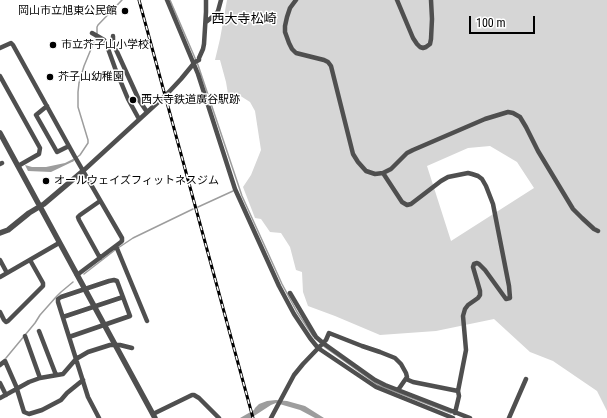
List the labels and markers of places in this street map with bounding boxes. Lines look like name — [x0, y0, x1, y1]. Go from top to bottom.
place label: 岡山市立旭東公民館 — [18, 4, 117, 18]
marker: 岡山市立旭東公民館 — [120, 6, 130, 16]
place label: 市立芥子山小学校 — [61, 38, 149, 52]
marker: 市立芥子山小学校 — [48, 40, 58, 50]
place label: 芥子山幼稚園 — [58, 70, 124, 84]
marker: 芥子山幼稚園 — [45, 72, 55, 82]
place label: 西大寺鉄道廣谷駅跡 — [141, 93, 240, 107]
marker: 西大寺鉄道廣谷駅跡 — [128, 95, 138, 105]
place label: オールウェイズフィットネスジム — [54, 174, 219, 188]
marker: オールウェイズフィットネスジム — [41, 176, 51, 186]

